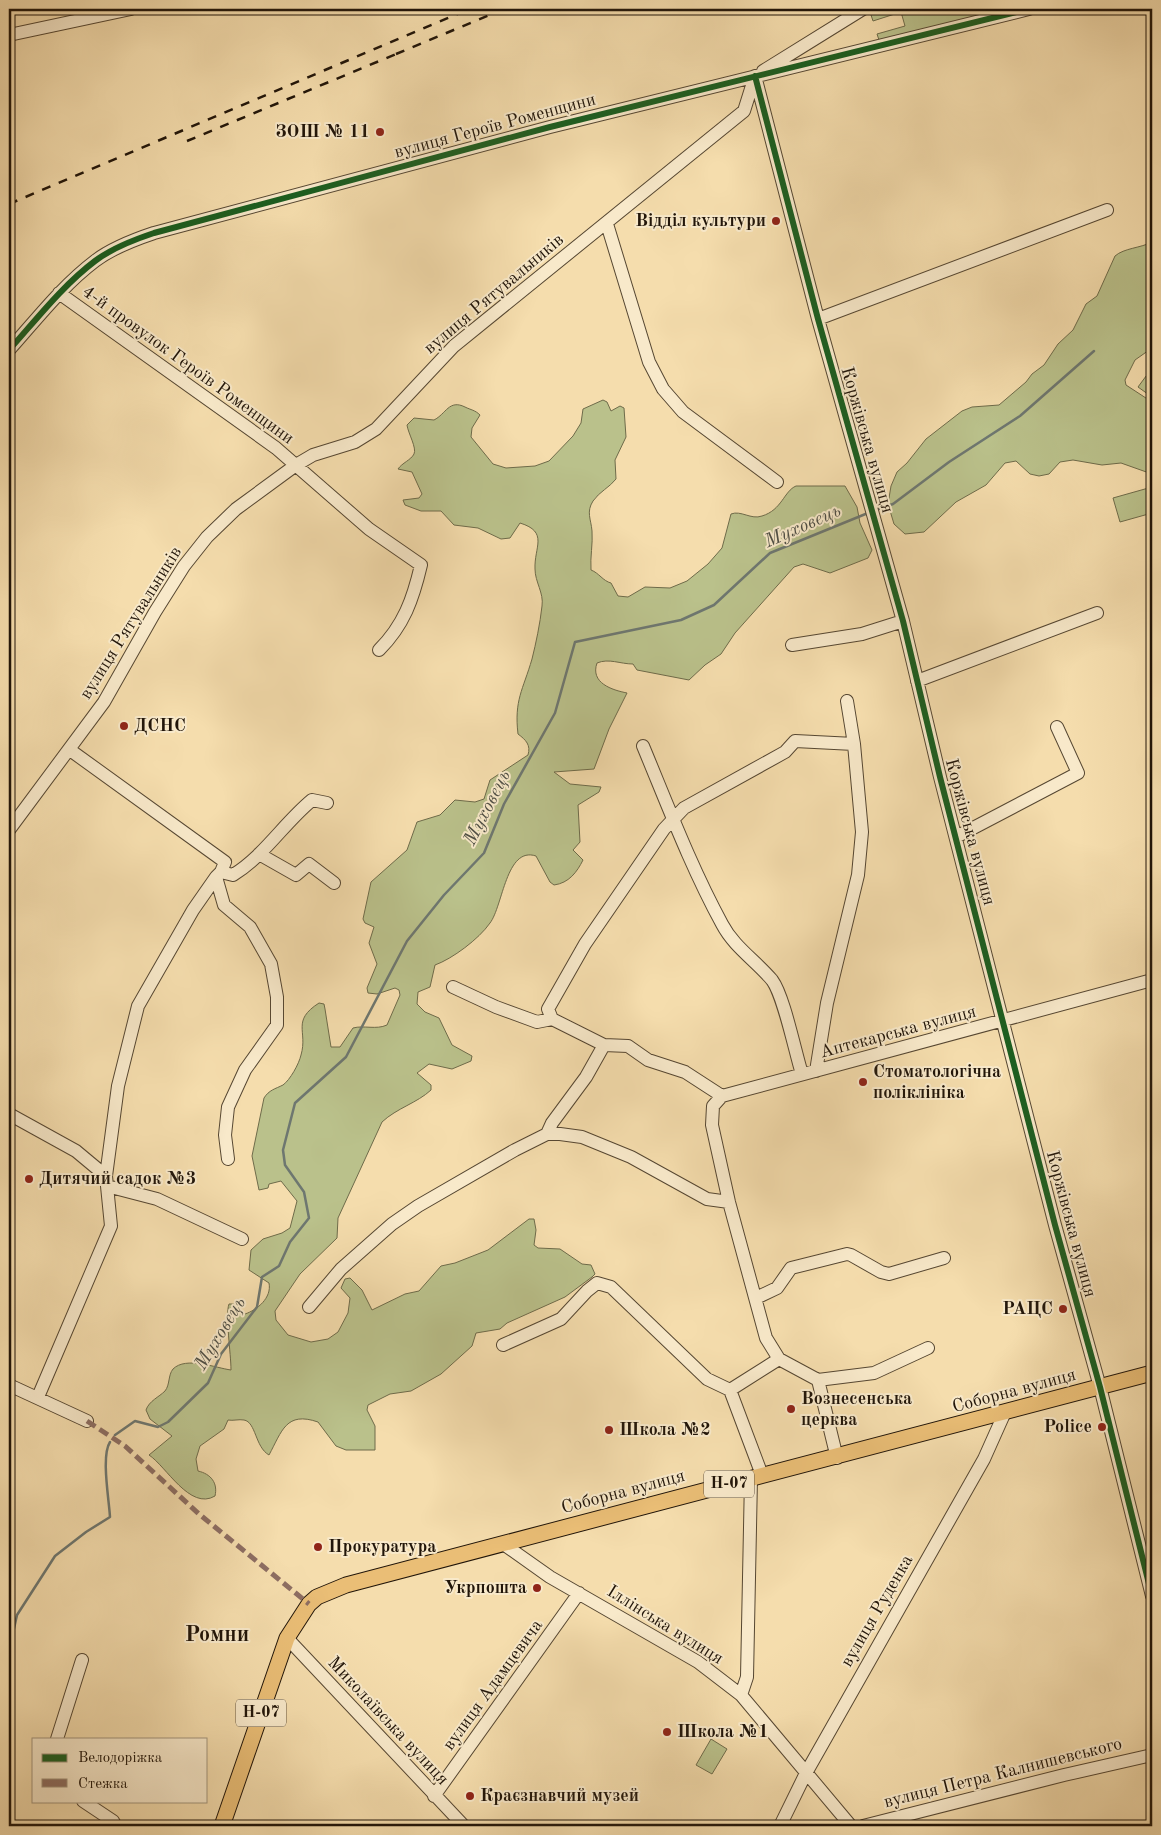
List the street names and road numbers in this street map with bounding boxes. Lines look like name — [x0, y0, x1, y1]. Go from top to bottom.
street label: вулиця Героїв Роменщини — [392, 90, 598, 162]
street label: вулиця Рятувальників — [421, 231, 567, 357]
street label: 4-й провулок Героїв Роменщини — [79, 282, 297, 448]
street label: Коржівська вулиця — [838, 365, 896, 515]
street label: вулиця Рятувальників — [77, 544, 185, 702]
street label: Коржівська вулиця — [942, 757, 998, 907]
street label: Аптекарська вулиця — [818, 1002, 978, 1062]
street label: Коржівська вулиця — [1043, 1149, 1099, 1299]
street label: Соборна вулиця — [950, 1366, 1078, 1416]
street label: Соборна вулиця — [559, 1467, 687, 1517]
road number: Н-07 — [704, 1470, 754, 1498]
street label: вулиця Руденка — [838, 1552, 916, 1670]
street label: Іллінська вулиця — [604, 1582, 726, 1668]
street label: вулиця Адамцевича — [440, 1616, 546, 1754]
street label: Миколаївська вулиця — [324, 1653, 452, 1789]
road number: Н-07 — [236, 1700, 286, 1726]
street label: вулиця Петра Калнишевського — [882, 1735, 1124, 1811]

